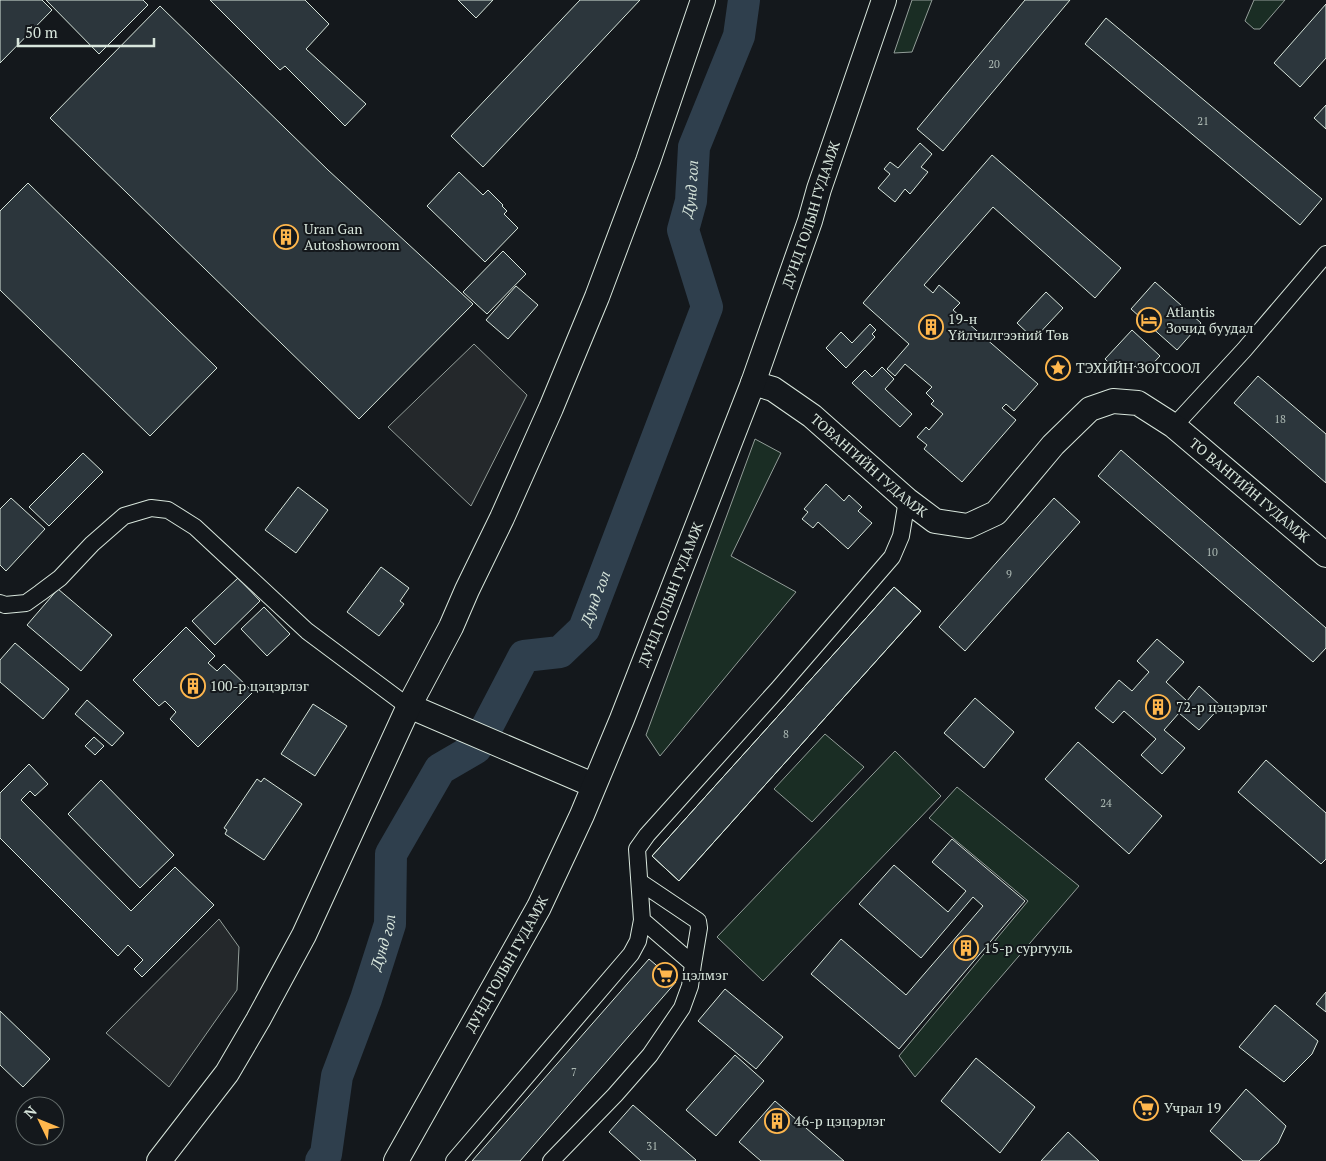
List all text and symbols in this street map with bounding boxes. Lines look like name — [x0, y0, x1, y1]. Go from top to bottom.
scale bar — [18, 15, 154, 47]
text: 50 m — [25, 22, 58, 42]
house number: 20 — [988, 57, 1000, 71]
house number: 21 — [1197, 114, 1209, 128]
street label: ДУНД ГОЛЫН ГУДАМЖ — [777, 138, 844, 290]
water label: Дунд гол — [676, 160, 702, 220]
place label: Uran Gan Autoshowroom — [304, 219, 400, 254]
building icon: Uran Gan Autoshowroom — [273, 224, 299, 250]
place label: Atlantis Зочид буудал — [1166, 302, 1254, 337]
hotel icon: Atlantis Зочид буудал — [1136, 307, 1162, 333]
place label: 19-н Үйлчилгээний Төв — [948, 309, 1069, 344]
building icon: 19-н Үйлчилгээний Төв — [918, 314, 944, 340]
place icon: ТЭХИЙН ЗОГСООЛ — [1045, 355, 1071, 381]
place label: ТЭХИЙН ЗОГСООЛ — [1076, 358, 1200, 377]
street label: ТОВАНГИЙН ГУДАМЖ — [807, 409, 932, 522]
house number: 18 — [1274, 412, 1286, 426]
street label: ТО ВАНГИЙН ГУДАМЖ — [1186, 433, 1315, 547]
street label: ДУНД ГОЛЫН ГУДАМЖ — [633, 518, 707, 669]
house number: 10 — [1206, 545, 1218, 559]
house number: 9 — [1006, 567, 1012, 581]
water label: Дунд гол — [575, 568, 614, 629]
building icon: 100-р цэцэрлэг — [180, 673, 206, 699]
place label: 100-р цэцэрлэг — [210, 676, 309, 695]
building icon: 72-р цэцэрлэг — [1145, 694, 1171, 720]
place label: 72-р цэцэрлэг — [1176, 697, 1267, 716]
house number: 8 — [783, 727, 789, 741]
house number: 24 — [1100, 796, 1112, 810]
street label: ДУНД ГОЛЫН ГУДАМЖ — [460, 892, 552, 1036]
water label: Дунд гол — [365, 915, 399, 973]
building icon: 15-р сургууль — [953, 935, 979, 961]
place label: 15-р сургууль — [984, 938, 1073, 957]
supermarket icon: цэлмэг — [652, 962, 678, 988]
place label: цэлмэг — [682, 965, 728, 984]
house number: 7 — [571, 1065, 577, 1079]
supermarket icon: Учрал 19 — [1133, 1095, 1159, 1121]
north arrow — [15, 1096, 65, 1146]
place label: Учрал 19 — [1164, 1098, 1221, 1117]
text: N — [20, 1101, 41, 1122]
building icon: 46-р цэцэрлэг — [764, 1108, 790, 1134]
place label: 46-р цэцэрлэг — [794, 1111, 885, 1130]
house number: 31 — [646, 1139, 658, 1153]

